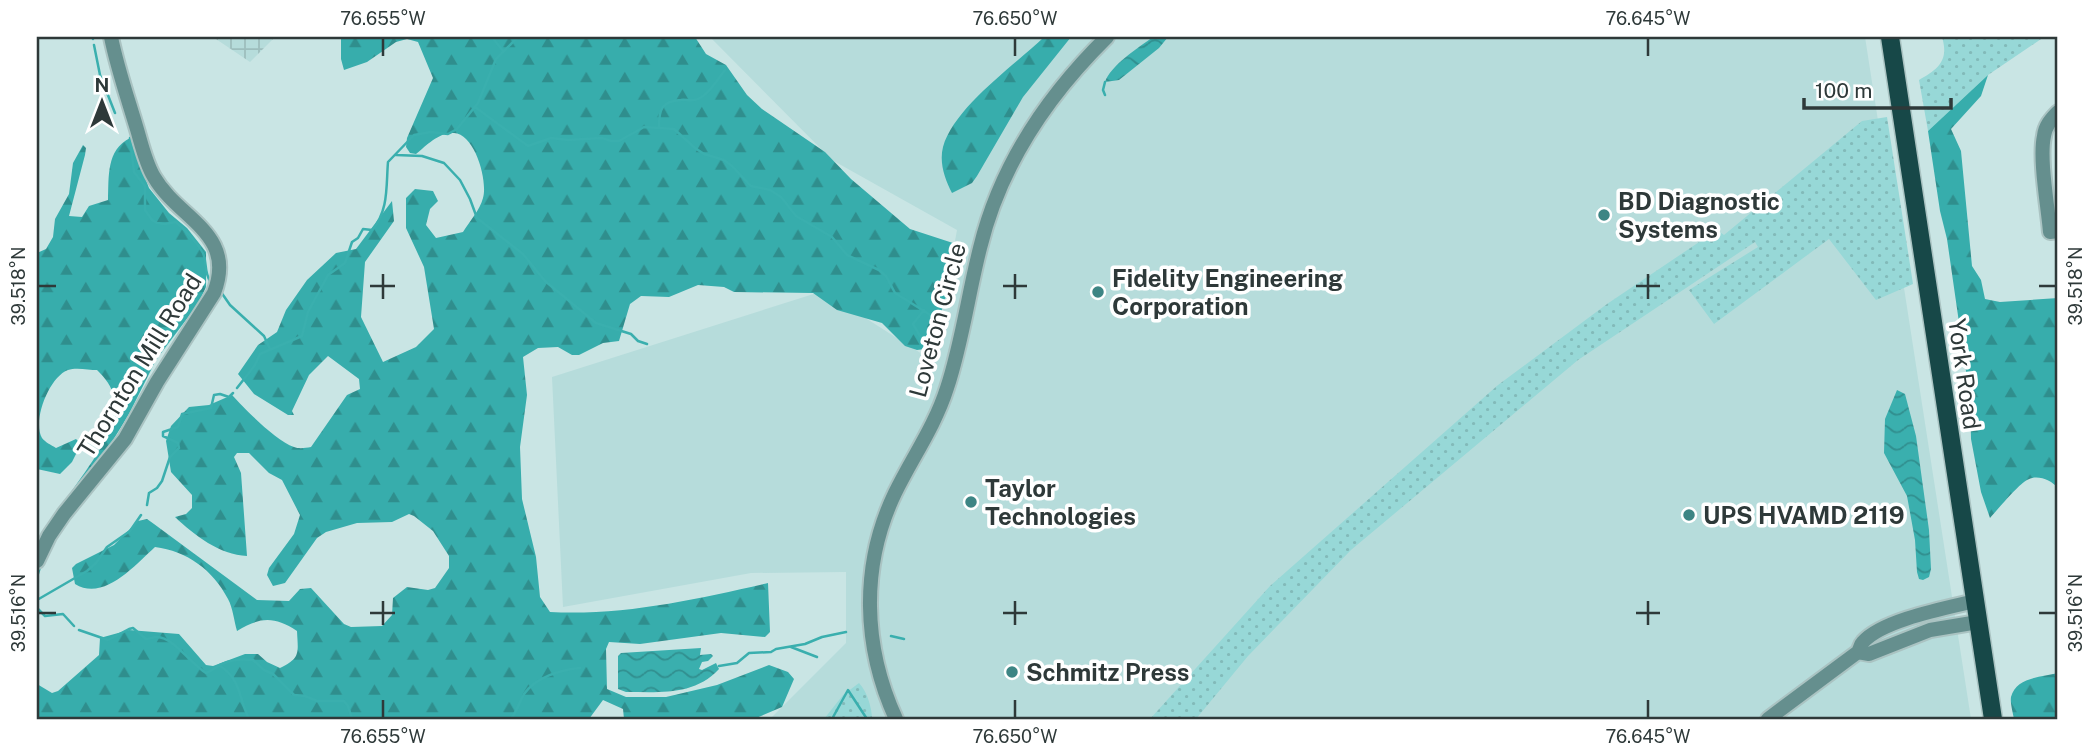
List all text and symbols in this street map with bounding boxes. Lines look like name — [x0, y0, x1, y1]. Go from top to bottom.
text: 76.655°W — [340, 8, 426, 29]
text: 76.650°W — [973, 8, 1057, 29]
text: 76.645°W — [1605, 8, 1691, 29]
north arrow — [66, 66, 136, 136]
scale bar — [1804, 66, 1952, 110]
text: N — [95, 74, 109, 96]
text: 100 m — [1815, 78, 1872, 103]
place label: BD Diagnostic Systems — [1618, 187, 1780, 243]
marker: BD Diagnostic Systems — [1596, 207, 1612, 223]
street label: Loveton Circle — [903, 240, 971, 400]
text: 39.518°N — [8, 247, 29, 325]
text: 39.518°N — [2065, 247, 2086, 325]
place label: Fidelity Engineering Corporation — [1112, 264, 1343, 320]
street label: Thornton Mill Road — [71, 268, 207, 462]
marker: Fidelity Engineering Corporation — [1090, 284, 1106, 300]
street label: York Road — [1943, 317, 1987, 431]
place label: Taylor Technologies — [985, 474, 1136, 530]
marker: Taylor Technologies — [963, 494, 979, 510]
place label: UPS HVAMD 2119 — [1703, 501, 1905, 529]
marker: UPS HVAMD 2119 — [1681, 507, 1697, 523]
text: 39.516°N — [8, 574, 29, 652]
text: 39.516°N — [2065, 574, 2086, 652]
place label: Schmitz Press — [1026, 658, 1189, 686]
marker: Schmitz Press — [1004, 664, 1020, 680]
text: 76.655°W — [340, 726, 426, 747]
text: 76.650°W — [973, 726, 1057, 747]
text: 76.645°W — [1605, 726, 1691, 747]

